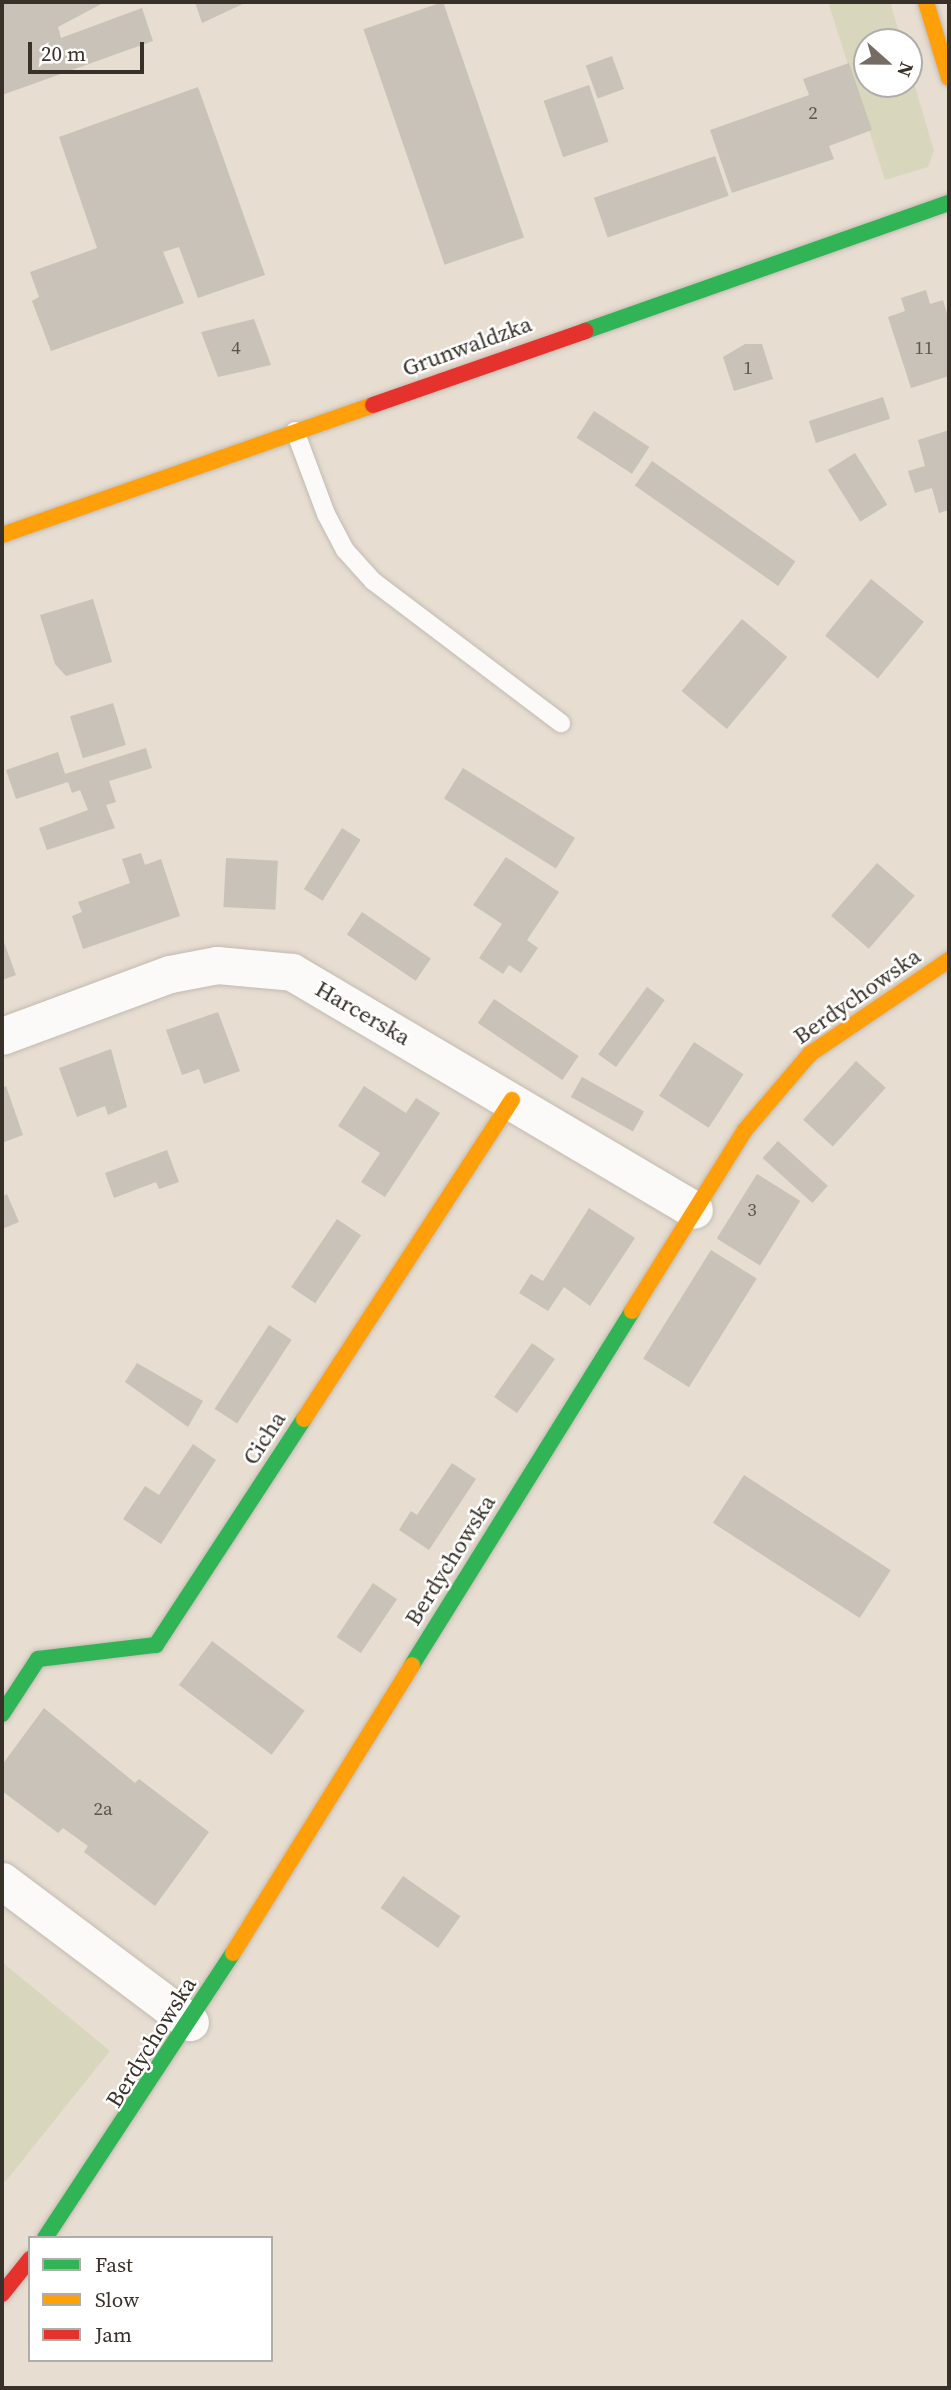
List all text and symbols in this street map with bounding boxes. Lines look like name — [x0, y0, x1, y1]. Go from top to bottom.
scale bar — [32, 28, 147, 72]
north arrow — [853, 28, 923, 98]
text: 20 m — [41, 39, 86, 68]
text: N — [891, 59, 920, 81]
house number: 2 — [808, 102, 818, 124]
street label: Grunwaldzka — [399, 310, 535, 382]
house number: 4 — [231, 337, 241, 359]
house number: 11 — [915, 337, 933, 359]
house number: 1 — [743, 357, 753, 379]
street label: Berdychowska — [788, 942, 926, 1050]
street label: Harcerska — [311, 975, 415, 1051]
house number: 3 — [747, 1199, 757, 1221]
street label: Cicha — [237, 1406, 291, 1470]
street label: Berdychowska — [399, 1490, 501, 1630]
house number: 2a — [93, 1798, 113, 1820]
street label: Berdychowska — [100, 1972, 202, 2112]
legend — [28, 2236, 273, 2362]
text: Fast — [95, 2250, 133, 2279]
text: Slow — [95, 2285, 139, 2314]
text: Jam — [95, 2320, 132, 2349]

